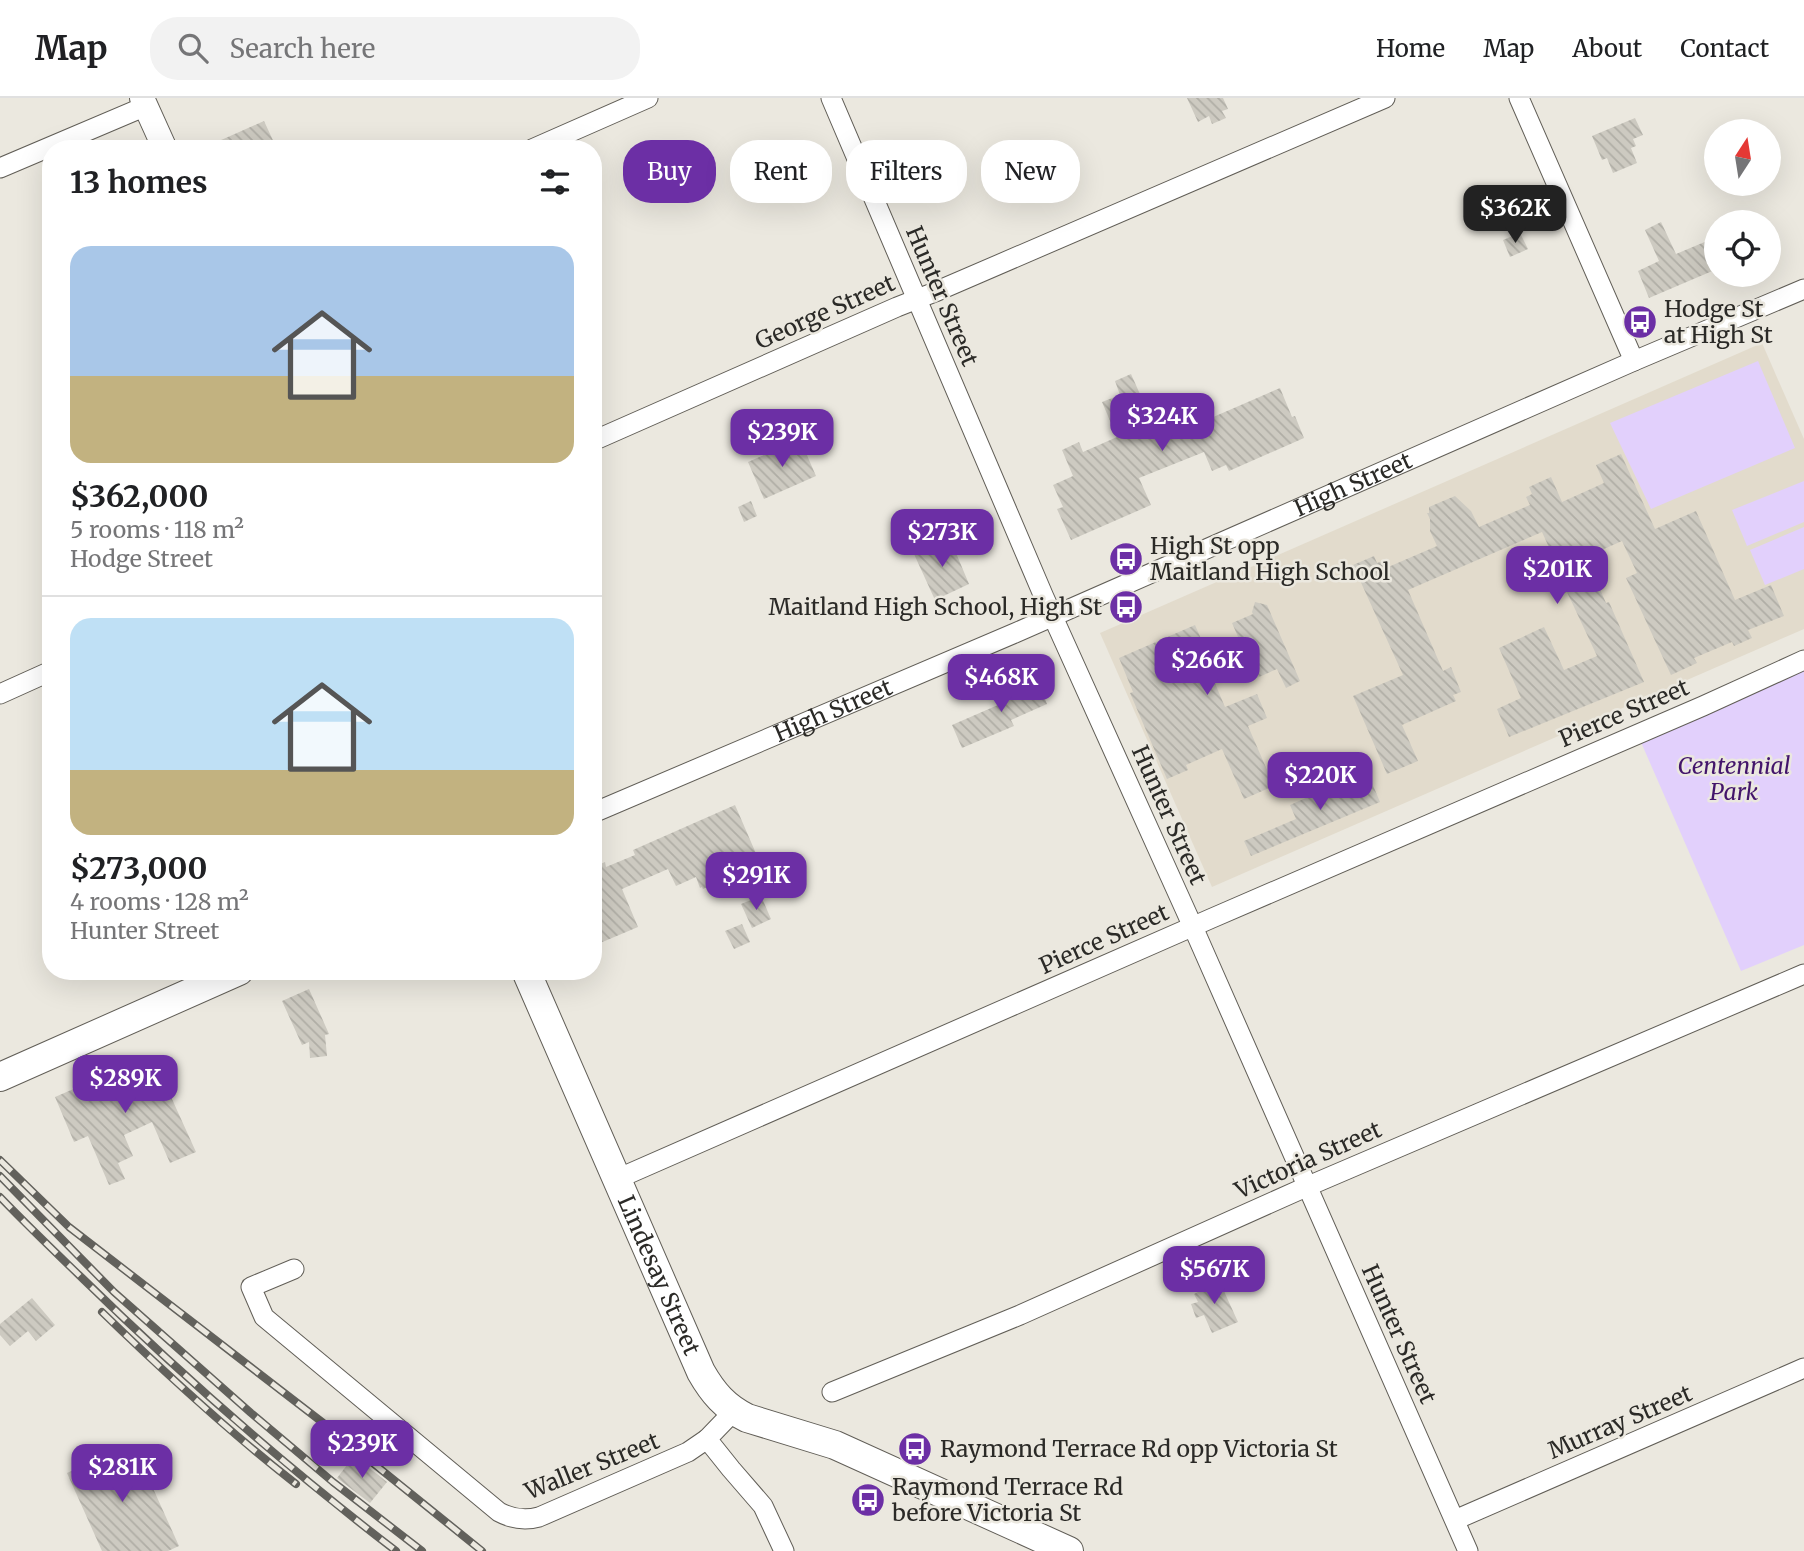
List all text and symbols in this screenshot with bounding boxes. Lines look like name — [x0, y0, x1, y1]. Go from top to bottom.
search box — [150, 17, 640, 80]
text: Map — [35, 28, 108, 69]
icon: search — [174, 29, 212, 67]
text: Search here — [230, 32, 375, 65]
text: Home — [1376, 33, 1445, 64]
text: Map — [1483, 33, 1534, 64]
text: About — [1572, 33, 1642, 64]
text: Contact — [1680, 33, 1769, 64]
north arrow — [1704, 119, 1782, 196]
map controls — [1704, 119, 1781, 287]
chip: Buy — [623, 140, 716, 203]
chip: Rent — [730, 140, 832, 203]
chip: Filters — [846, 140, 967, 203]
chip: New — [981, 140, 1080, 203]
text: 13 homes — [70, 163, 208, 201]
icon: filters — [536, 163, 574, 201]
pin: $362K — [1466, 186, 1564, 245]
text: $362K — [1479, 193, 1551, 222]
button: locate — [1704, 210, 1781, 287]
street label: Hunter Street — [900, 221, 985, 370]
street label: George Street — [750, 268, 899, 355]
icon: home — [259, 292, 385, 418]
place label: Hodge St at High St — [1664, 294, 1773, 349]
bus stop icon: Hodge St at High St — [1621, 303, 1659, 341]
pin: $324K — [1113, 394, 1211, 453]
text: $324K — [1126, 401, 1198, 430]
pin: $239K — [733, 410, 831, 469]
text: $239K — [747, 417, 817, 446]
street label: High Street — [1289, 445, 1416, 523]
text: $362,000 — [70, 477, 208, 515]
pin: $273K — [893, 510, 991, 569]
text: 5 rooms · 118 m² — [70, 515, 244, 544]
text: $273K — [907, 517, 977, 546]
place label: High St opp Maitland High School — [1150, 531, 1390, 586]
bus stop icon: High St opp Maitland High School — [1107, 540, 1145, 578]
text: Hodge Street — [70, 544, 213, 573]
pin: $201K — [1508, 546, 1606, 606]
text: $201K — [1522, 554, 1592, 583]
bus stop icon: Maitland High School, High St — [1107, 588, 1145, 626]
place label: Maitland High School, High St — [769, 592, 1102, 621]
pin: $266K — [1158, 638, 1256, 697]
text: $266K — [1171, 645, 1243, 674]
pin: $468K — [952, 654, 1050, 714]
text: $468K — [964, 662, 1038, 691]
icon: home — [259, 664, 385, 790]
street label: High Street — [769, 672, 896, 748]
street label: Pierce Street — [1554, 672, 1693, 753]
street label: Hunter Street — [1126, 741, 1213, 889]
park label: Centennial Park — [1677, 751, 1791, 806]
pin: $220K — [1271, 752, 1369, 812]
text: $220K — [1284, 760, 1356, 789]
text: $273,000 — [70, 849, 207, 887]
pin: $291K — [707, 852, 805, 912]
text: $291K — [722, 860, 790, 889]
text: 4 rooms · 128 m² — [70, 887, 249, 916]
street label: Pierce Street — [1035, 897, 1173, 980]
text: Hunter Street — [70, 916, 219, 945]
pin: $289K — [76, 1056, 174, 1115]
text: $289K — [89, 1063, 161, 1092]
street label: Victoria Street — [1229, 1114, 1386, 1205]
street label: Lindesay Street — [612, 1191, 707, 1359]
pin: $567K — [1165, 1246, 1263, 1306]
text: $567K — [1179, 1254, 1249, 1283]
street label: Hunter Street — [1356, 1260, 1443, 1408]
street label: Murray Street — [1543, 1378, 1696, 1465]
pin: $239K — [313, 1420, 411, 1480]
street label: Waller Street — [519, 1425, 663, 1506]
text: $239K — [327, 1428, 397, 1457]
bus stop icon: Raymond Terrace Rd opp Victoria St — [896, 1430, 934, 1468]
place label: Raymond Terrace Rd opp Victoria St — [940, 1434, 1338, 1463]
pin: $281K — [73, 1444, 171, 1504]
text: $281K — [87, 1452, 157, 1481]
place label: Raymond Terrace Rd before Victoria St — [891, 1472, 1123, 1527]
bus stop icon: Raymond Terrace Rd before Victoria St — [849, 1481, 887, 1519]

